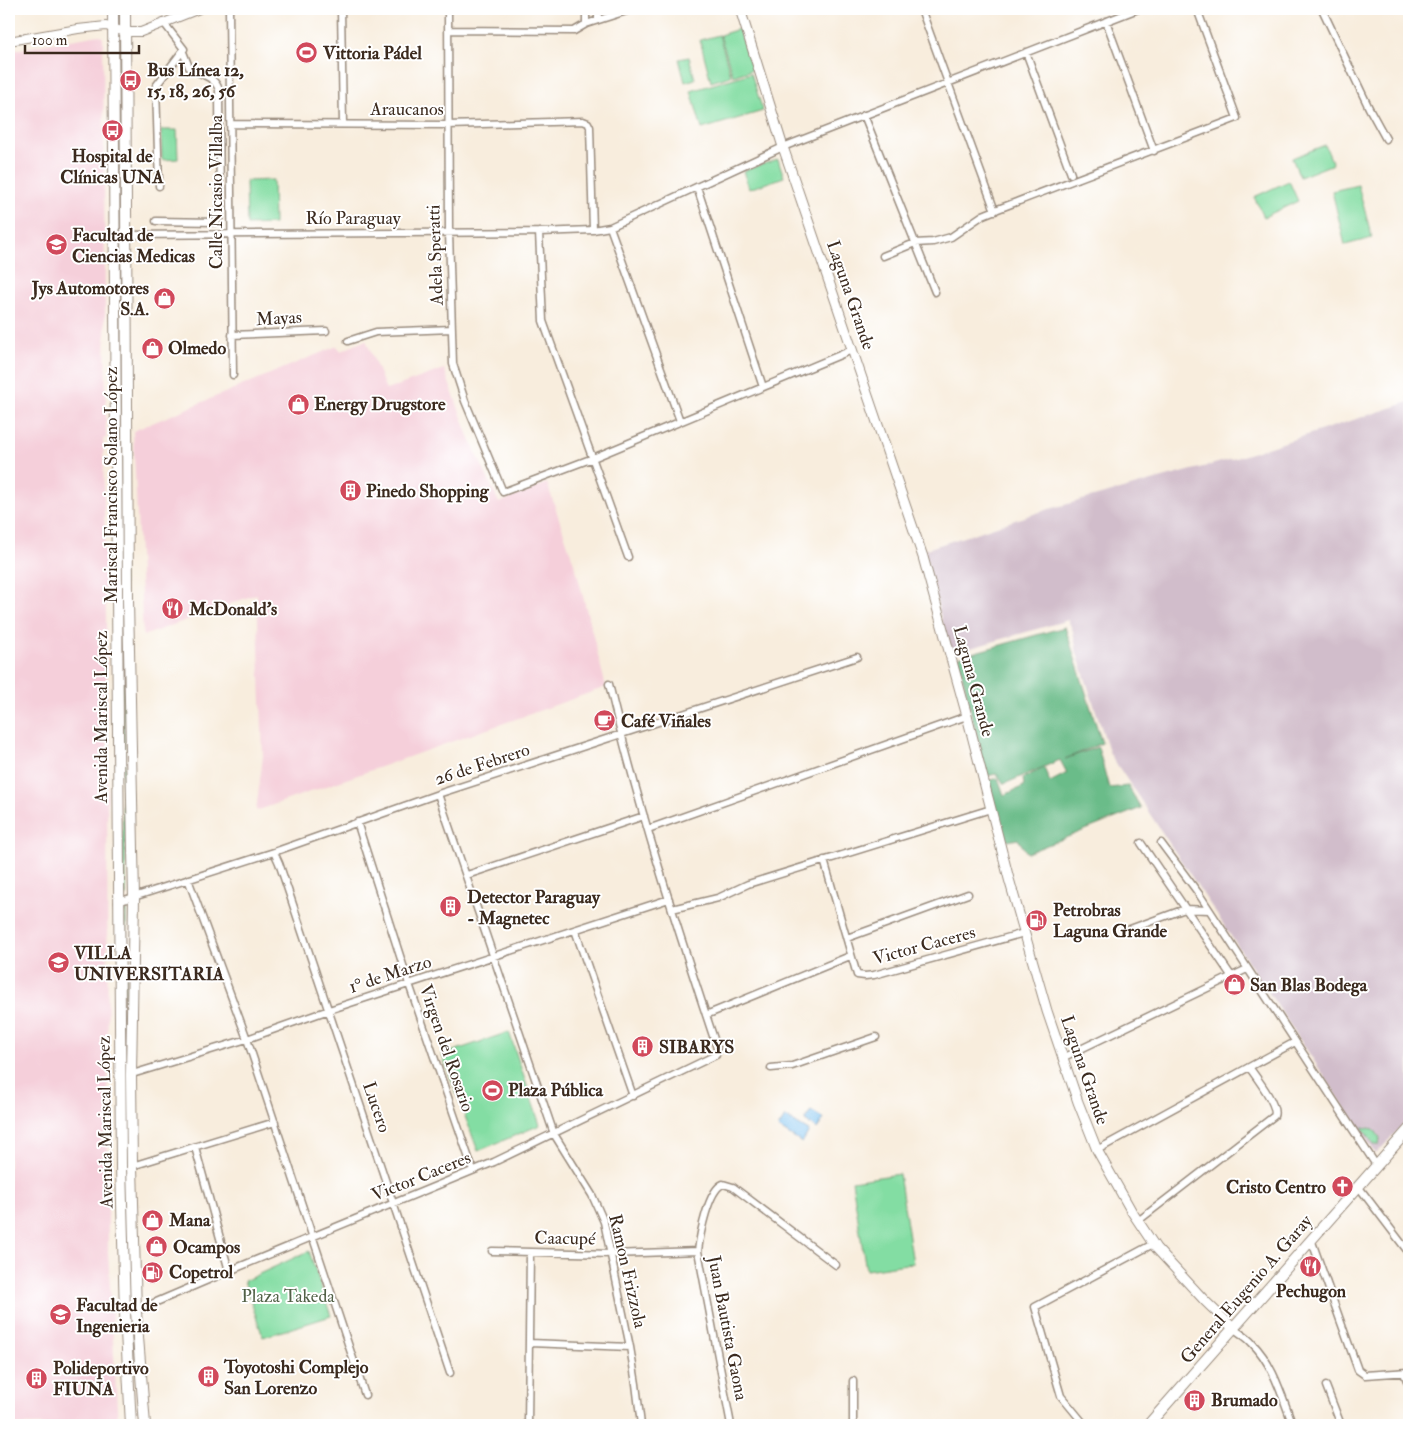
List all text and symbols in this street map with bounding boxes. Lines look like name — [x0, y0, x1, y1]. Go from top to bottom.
scale bar — [25, 22, 139, 54]
text: 100 m — [32, 31, 68, 50]
sports icon: Vittoria Pádel — [295, 41, 319, 65]
place label: Vittoria Pádel — [322, 42, 422, 65]
place label: Bus Línea 12, 15, 18, 26, 56 — [147, 59, 244, 103]
bus stop icon: Bus Línea 12, 15, 18, 26, 56 — [119, 68, 143, 92]
street label: Araucanos — [369, 98, 444, 121]
street label: Calle Nicasio Villalba — [205, 114, 228, 269]
bus stop icon: Hospital de Clínicas UNA — [100, 119, 124, 143]
place label: Hospital de Clínicas UNA — [60, 145, 164, 189]
street label: Adela Speratti — [422, 204, 449, 307]
street label: Río Paraguay — [305, 207, 402, 230]
place label: Facultad de Ciencias Medicas — [72, 224, 195, 268]
school or university icon: Facultad de Ciencias Medicas — [44, 233, 68, 257]
street label: Laguna Grande — [821, 237, 880, 353]
place label: Jys Automotores S.A. — [31, 277, 149, 321]
shop icon: Jys Automotores S.A. — [153, 286, 177, 310]
street label: Mayas — [255, 306, 303, 331]
shop icon: Olmedo — [140, 336, 164, 360]
place label: Olmedo — [168, 337, 226, 360]
street label: Mariscal Francisco Solano López — [100, 366, 123, 603]
shop icon: Energy Drugstore — [286, 392, 310, 416]
place label: Energy Drugstore — [314, 393, 446, 416]
building icon: Pinedo Shopping — [338, 479, 362, 503]
place label: Pinedo Shopping — [366, 480, 490, 503]
restaurant icon: McDonald's — [161, 597, 185, 621]
place label: McDonald's — [188, 598, 277, 621]
street label: Laguna Grande — [948, 623, 1000, 740]
street label: Avenida Mariscal López — [90, 630, 113, 804]
cafe icon: Café Viñales — [593, 709, 617, 733]
place label: Café Viñales — [621, 710, 711, 733]
street label: 26 de Febrero — [432, 738, 533, 791]
place label: Detector Paraguay - Magnetec — [467, 886, 601, 930]
building icon: Detector Paraguay - Magnetec — [439, 895, 463, 919]
place label: Petrobras Laguna Grande — [1053, 899, 1168, 943]
fuel station icon: Petrobras Laguna Grande — [1025, 908, 1049, 932]
street label: Victor Caceres — [870, 921, 978, 970]
place label: VILLA UNIVERSITARIA — [73, 942, 225, 986]
street label: 1° de Marzo — [346, 950, 435, 999]
school or university icon: VILLA UNIVERSITARIA — [46, 951, 70, 975]
shop icon: San Blas Bodega — [1222, 973, 1246, 997]
place label: San Blas Bodega — [1250, 974, 1368, 997]
street label: Virgen del Rosario — [414, 981, 479, 1115]
street label: Laguna Grande — [1055, 1012, 1114, 1128]
street label: Avenida Mariscal López — [92, 1035, 119, 1210]
building icon: SIBARYS — [631, 1035, 655, 1059]
place label: SIBARYS — [659, 1036, 734, 1059]
sports icon: Plaza Pública — [480, 1078, 504, 1102]
street label: Lucero — [357, 1079, 396, 1136]
place label: Plaza Pública — [508, 1079, 604, 1102]
street label: Victor Caceres — [368, 1146, 474, 1207]
church icon: Cristo Centro — [1330, 1175, 1354, 1199]
place label: Cristo Centro — [1226, 1176, 1326, 1199]
shop icon: Mana — [141, 1208, 165, 1232]
place label: Mana — [168, 1209, 211, 1232]
street label: General Eugenio A. Garay — [1175, 1209, 1318, 1369]
street label: Ramon Frizzola — [603, 1212, 652, 1331]
street label: Caacupé — [534, 1226, 596, 1251]
shop icon: Ocampos — [145, 1235, 169, 1259]
place label: Ocampos — [173, 1236, 240, 1259]
street label: Juan Bautista Gaona — [702, 1253, 753, 1403]
restaurant icon: Pechugon — [1299, 1254, 1323, 1278]
fuel station icon: Copetrol — [141, 1260, 165, 1284]
place label: Copetrol — [169, 1261, 234, 1284]
place label: Pechugon — [1276, 1280, 1347, 1303]
park label: Plaza Takeda — [241, 1285, 335, 1308]
place label: Facultad de Ingenieria — [76, 1294, 158, 1338]
school or university icon: Facultad de Ingenieria — [48, 1303, 72, 1327]
place label: Toyotoshi Complejo San Lorenzo — [223, 1356, 369, 1400]
place label: Polideportivo FIUNA — [53, 1357, 149, 1401]
building icon: Toyotoshi Complejo San Lorenzo — [196, 1365, 220, 1389]
building icon: Polideportivo FIUNA — [25, 1366, 49, 1390]
building icon: Brumado — [1183, 1388, 1207, 1412]
place label: Brumado — [1211, 1389, 1278, 1412]

